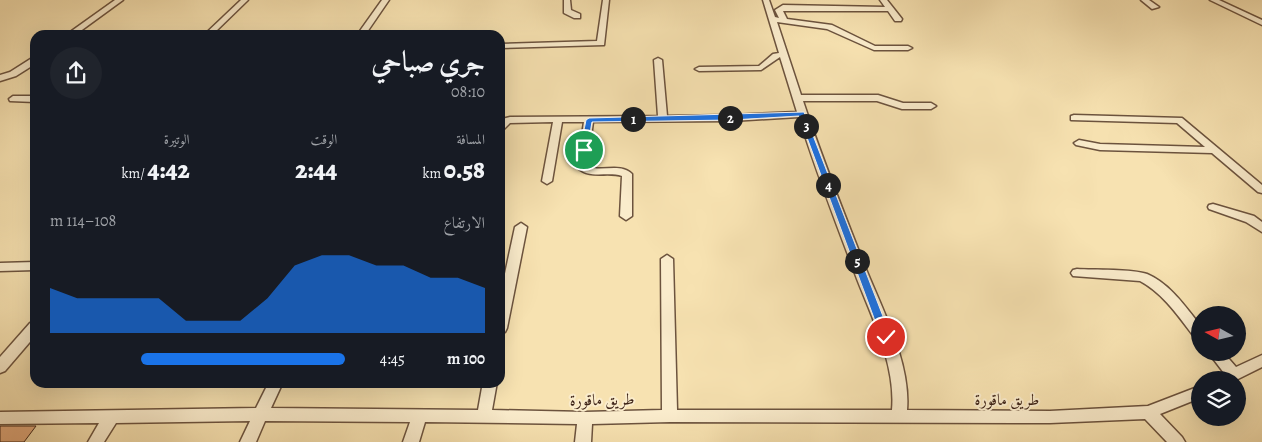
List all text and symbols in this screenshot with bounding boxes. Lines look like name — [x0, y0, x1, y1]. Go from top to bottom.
text: جري صباحي — [371, 43, 485, 81]
button: share — [50, 47, 102, 99]
text: 08:10 — [451, 81, 485, 103]
pin: 1 — [620, 106, 646, 132]
pin: 2 — [718, 106, 742, 130]
text: 2 — [727, 109, 734, 128]
text: 1 — [631, 110, 636, 129]
pin: 3 — [794, 114, 818, 138]
text: 3 — [803, 117, 810, 136]
pin — [563, 129, 605, 171]
text: الوتيرة — [164, 130, 190, 149]
text: الوقت — [311, 130, 337, 149]
text: المسافة — [456, 130, 485, 149]
icon: arrive — [570, 136, 598, 164]
text: 4:42 — [148, 153, 190, 187]
text: 2:44 — [295, 153, 337, 187]
text: 0.58 — [444, 153, 485, 187]
text: /km — [122, 164, 148, 183]
text: km — [422, 164, 444, 183]
pin: 4 — [816, 172, 840, 198]
text: 4 — [825, 176, 832, 195]
text: 108–114 m — [50, 210, 116, 232]
text: الارتفاع — [443, 212, 485, 234]
pin: 5 — [844, 248, 870, 274]
text: 5 — [855, 252, 860, 271]
north arrow — [1191, 306, 1246, 361]
map controls — [1191, 306, 1246, 426]
pin — [865, 316, 907, 358]
icon: check — [872, 323, 900, 351]
text: 4:45 — [380, 348, 405, 370]
text: 100 m — [447, 348, 485, 370]
button: layers — [1191, 371, 1246, 426]
street label: طريق ماقورة — [569, 388, 635, 412]
street label: طريق ماقورة — [975, 389, 1039, 411]

